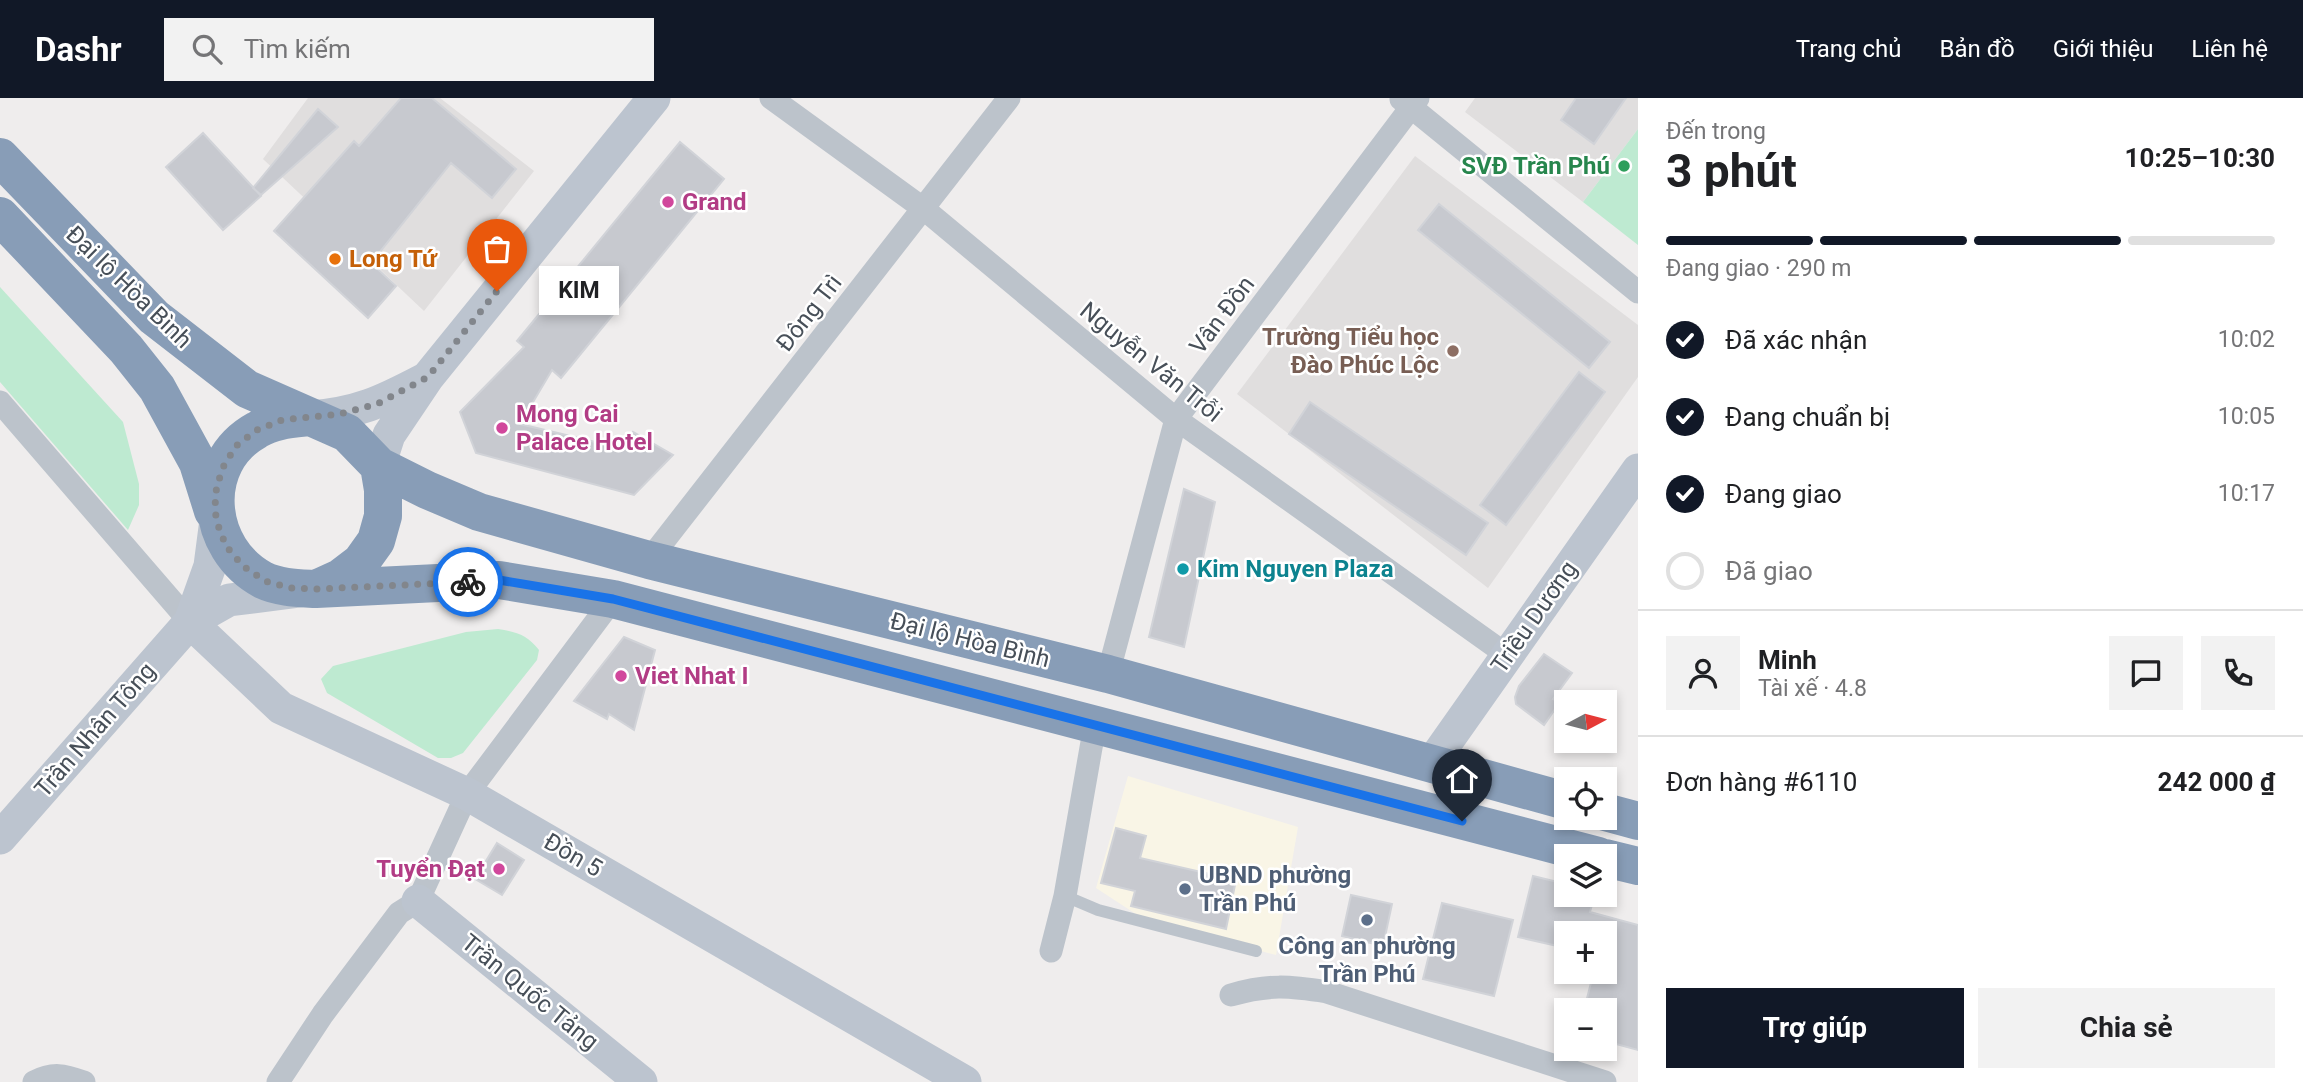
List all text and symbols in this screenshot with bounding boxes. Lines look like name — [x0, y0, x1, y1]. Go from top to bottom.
search box — [164, 18, 654, 81]
text: Dashr — [35, 30, 122, 69]
icon: search — [188, 30, 226, 68]
text: Tìm kiếm — [244, 34, 351, 64]
text: Trang chủ — [1796, 35, 1902, 63]
text: Bản đồ — [1940, 35, 2015, 63]
text: Giới thiệu — [2053, 35, 2153, 63]
text: Liên hệ — [2191, 35, 2268, 63]
text: Đến trong — [1666, 118, 1766, 145]
text: 10:25–10:30 — [2125, 143, 2275, 173]
text: 3 phút — [1666, 144, 1797, 198]
place label: SVĐ Trần Phú — [1461, 152, 1610, 180]
marker: SVĐ Trần Phú — [1616, 158, 1632, 174]
place label: Grand — [682, 188, 747, 216]
marker: Grand — [660, 194, 676, 210]
pin — [467, 219, 527, 291]
street label: Đại lộ Hòa Bình — [60, 220, 198, 354]
icon: bag — [478, 230, 516, 268]
place label: Long Tứ — [349, 245, 438, 273]
marker: Long Tứ — [327, 251, 343, 267]
text: Đang giao · 290 m — [1666, 255, 1851, 282]
callout: KIM — [539, 266, 620, 316]
street label: Đông Trì — [770, 269, 848, 357]
street label: Vân Đồn — [1184, 271, 1260, 359]
text: KIM — [558, 277, 600, 304]
street label: Nguyễn Văn Trỗi — [1074, 296, 1228, 428]
icon: check — [1666, 321, 1704, 359]
place label: Trường Tiểu học Đào Phúc Lộc — [1262, 323, 1439, 379]
text: Đã xác nhận — [1725, 325, 1867, 355]
text: 10:02 — [2218, 326, 2275, 353]
marker: Trường Tiểu học Đào Phúc Lộc — [1445, 343, 1461, 359]
icon: check — [1666, 398, 1704, 436]
place label: Mong Cai Palace Hotel — [516, 400, 653, 456]
text: Đang chuẩn bị — [1725, 402, 1890, 432]
text: 10:05 — [2218, 403, 2275, 430]
marker: Mong Cai Palace Hotel — [494, 420, 510, 436]
icon: check — [1666, 475, 1704, 513]
text: Đang giao — [1725, 479, 1842, 509]
text: 10:17 — [2218, 480, 2275, 507]
courier — [433, 547, 503, 617]
place label: Kim Nguyen Plaza — [1197, 555, 1394, 583]
street label: Triều Dương — [1485, 556, 1583, 678]
text: Đã giao — [1725, 556, 1813, 586]
marker: Kim Nguyen Plaza — [1175, 561, 1191, 577]
icon: bike — [449, 563, 487, 601]
street label: Đại lộ Hòa Bình — [887, 607, 1053, 673]
button: person — [1666, 636, 1740, 710]
button: chat — [2109, 636, 2183, 710]
button: phone — [2201, 636, 2275, 710]
text: Minh — [1758, 645, 1817, 675]
street label: Trần Nhân Tông — [29, 657, 161, 803]
place label: Viet Nhat I — [635, 662, 748, 690]
marker: Viet Nhat I — [613, 668, 629, 684]
text: Tài xế · 4.8 — [1758, 675, 1867, 702]
north arrow — [1554, 690, 1617, 752]
map controls — [1554, 690, 1617, 1061]
pin — [1432, 749, 1492, 821]
icon: home — [1443, 760, 1481, 798]
button: locate — [1554, 767, 1617, 830]
text: Đơn hàng #6110 — [1666, 767, 1857, 797]
text: 242 000 ₫ — [2158, 767, 2275, 797]
street label: Đồn 5 — [539, 827, 607, 883]
button: layers — [1554, 844, 1617, 907]
place label: Tuyển Đạt — [376, 855, 485, 883]
marker: Tuyển Đạt — [491, 861, 507, 877]
place label: UBND phường Trần Phú — [1199, 861, 1351, 917]
marker: UBND phường Trần Phú — [1177, 881, 1193, 897]
marker: Công an phường Trần Phú — [1359, 912, 1375, 928]
button: + — [1554, 921, 1617, 984]
street label: Trần Quốc Tảng — [456, 928, 604, 1056]
place label: Công an phường Trần Phú — [1278, 932, 1456, 988]
button: Trợ giúp — [1666, 988, 1964, 1068]
button: Chia sẻ — [1978, 988, 2275, 1068]
button: − — [1554, 998, 1617, 1061]

